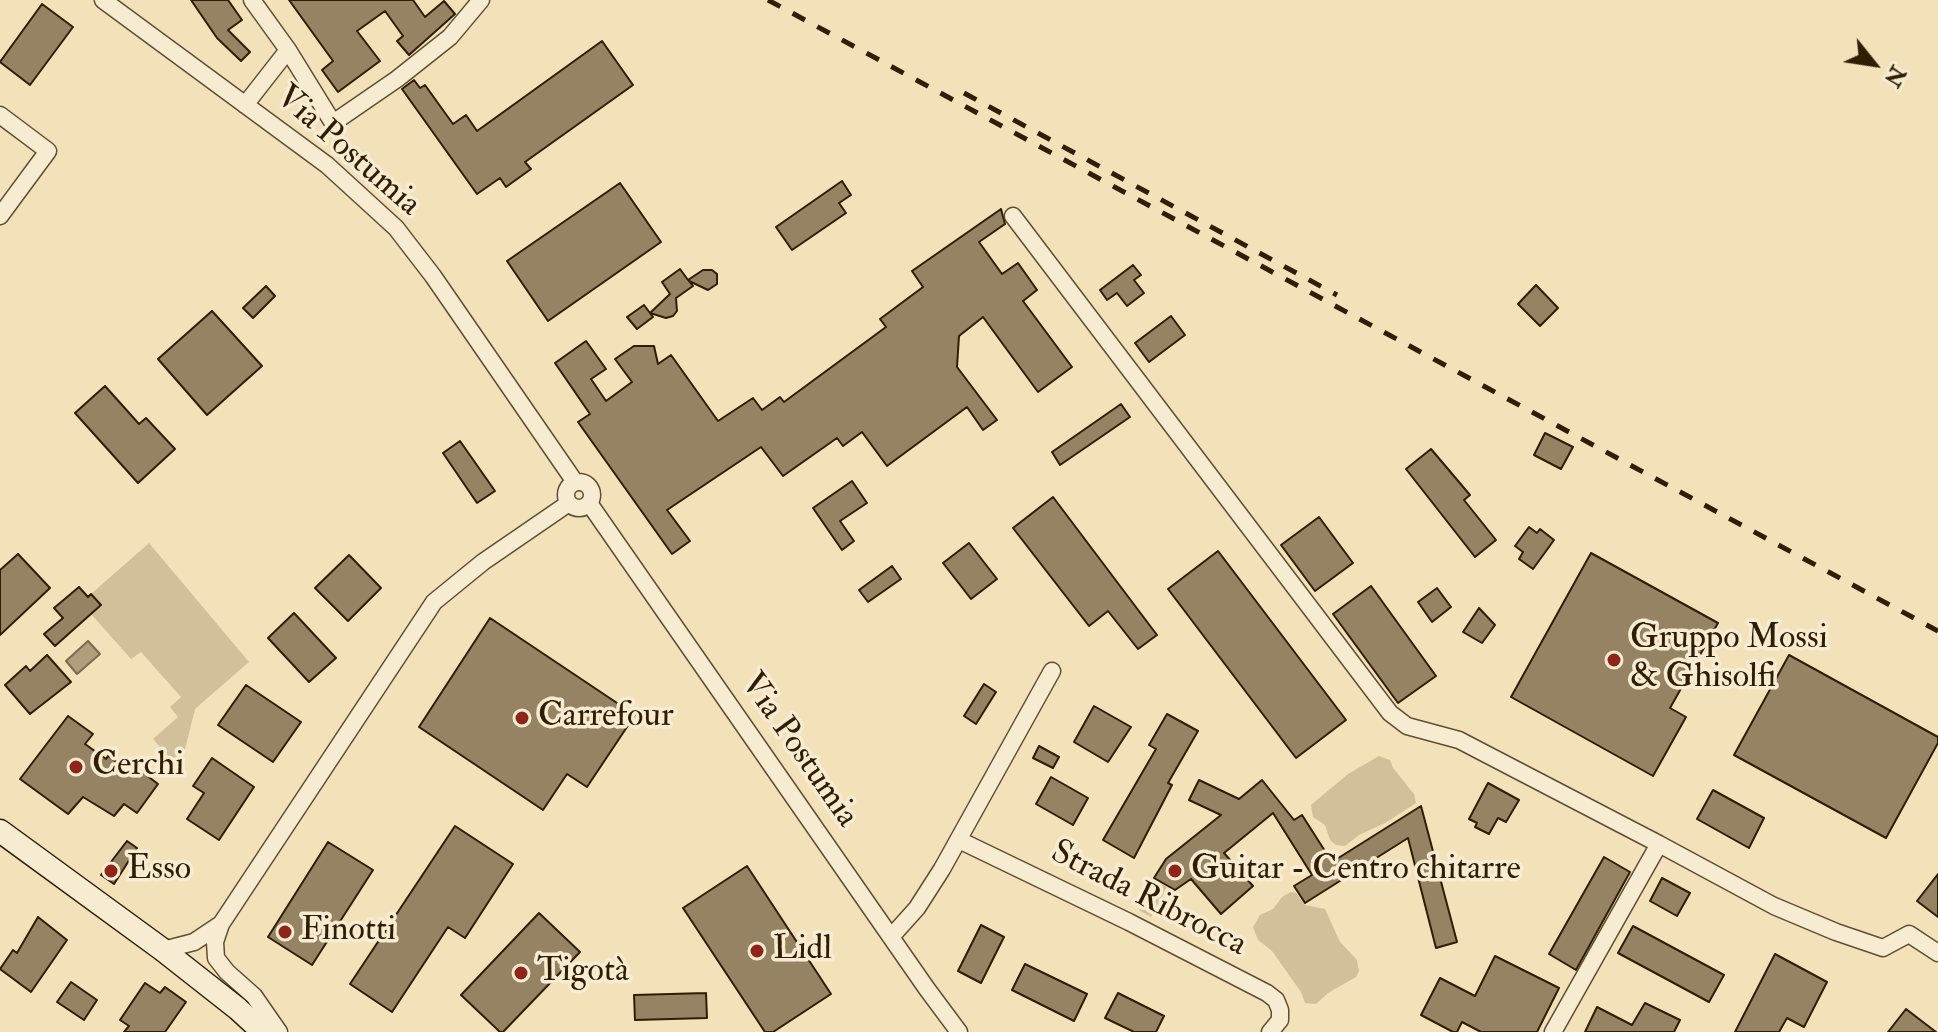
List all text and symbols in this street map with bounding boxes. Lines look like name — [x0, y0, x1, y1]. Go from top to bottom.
north arrow — [1834, 24, 1914, 104]
text: N — [1878, 60, 1912, 92]
street label: Via Postumia — [266, 78, 428, 226]
place label: Gruppo Mossi & Ghisolfi — [1630, 620, 1828, 700]
marker: Gruppo Mossi & Ghisolfi — [1605, 651, 1623, 669]
street label: Via Postumia — [730, 666, 866, 836]
place label: Carrefour — [538, 698, 674, 738]
marker: Carrefour — [513, 709, 531, 727]
place label: Cerchi — [92, 747, 184, 787]
marker: Cerchi — [67, 758, 85, 776]
street label: Strada Ribrocca — [1043, 833, 1253, 967]
place label: Esso — [127, 851, 191, 891]
place label: Guitar - Centro chitarre — [1191, 851, 1521, 891]
marker: Esso — [102, 862, 120, 880]
marker: Guitar - Centro chitarre — [1166, 862, 1184, 880]
place label: Finotti — [301, 912, 396, 952]
marker: Finotti — [276, 923, 294, 941]
place label: Lidl — [773, 931, 832, 971]
marker: Lidl — [748, 942, 766, 960]
place label: Tigotà — [537, 953, 629, 993]
marker: Tigotà — [512, 964, 530, 982]

